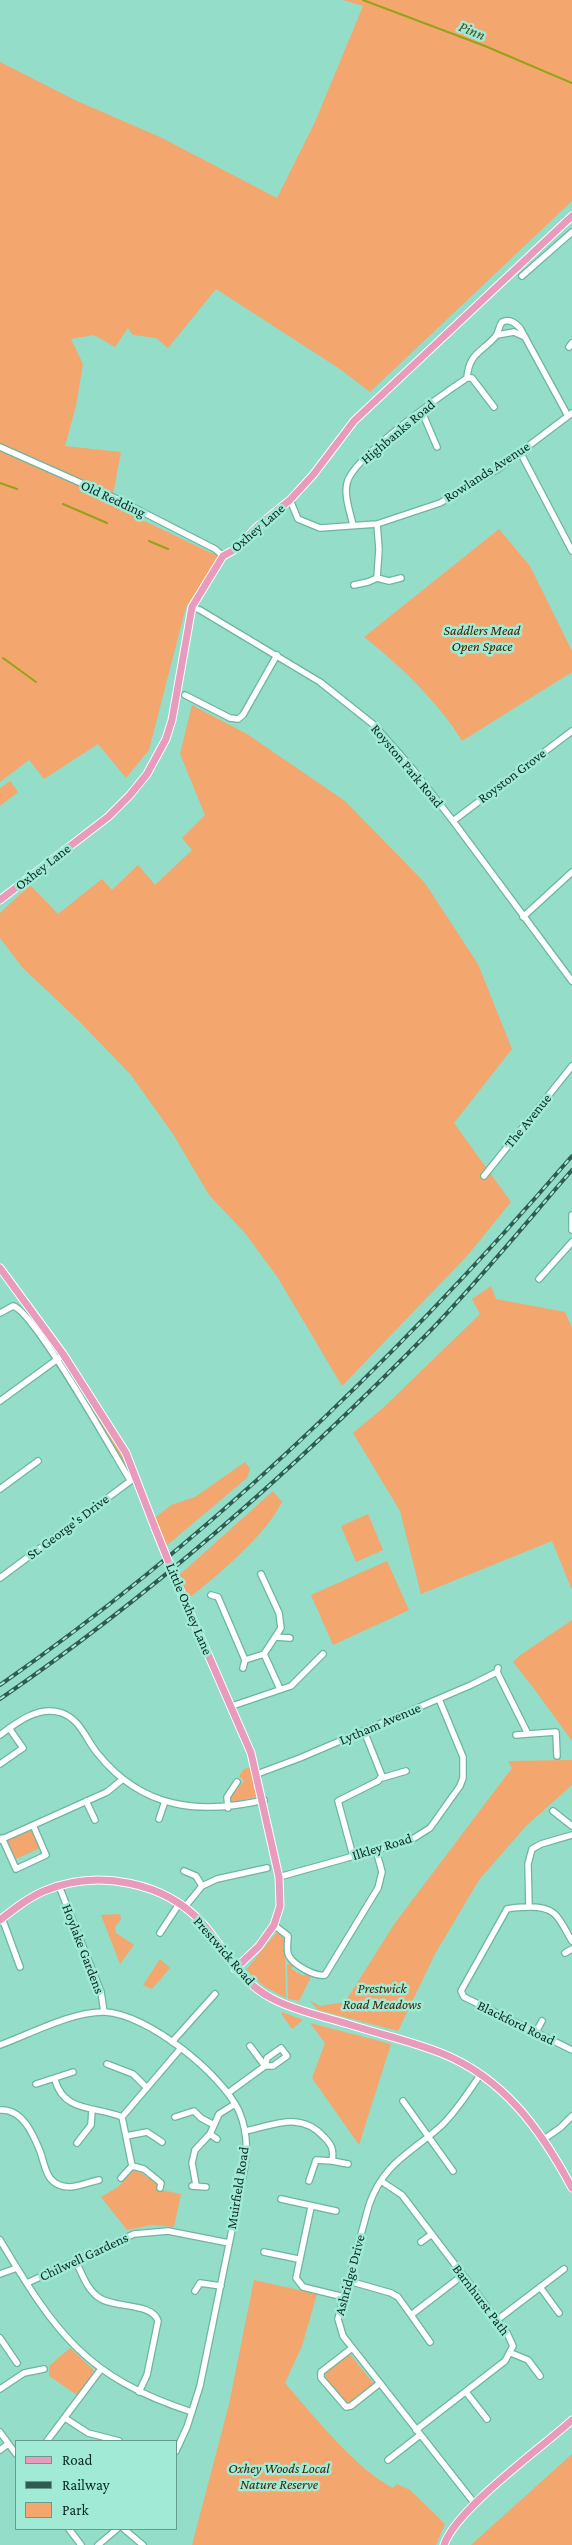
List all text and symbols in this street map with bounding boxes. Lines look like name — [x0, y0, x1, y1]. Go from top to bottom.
water label: Pinn — [456, 18, 488, 44]
street label: Highbanks Road — [358, 396, 438, 468]
street label: Rowlands Avenue — [441, 438, 533, 506]
street label: Old Redding — [78, 477, 148, 521]
street label: Oxhey Lane — [228, 500, 288, 556]
park label: Saddlers Mead Open Space — [444, 623, 520, 656]
street label: Royston Park Road — [367, 721, 447, 811]
street label: Royston Grove — [475, 745, 549, 807]
street label: Oxhey Lane — [12, 840, 74, 894]
street label: The Avenue — [501, 1090, 555, 1152]
street label: St. George's Drive — [24, 1491, 112, 1563]
street label: Little Oxhey Lane — [162, 1561, 216, 1657]
street label: Lytham Avenue — [337, 1699, 423, 1749]
street label: Ilkley Road — [350, 1830, 414, 1864]
street label: Hoylake Gardens — [58, 1902, 108, 1996]
street label: Prestwick Road — [190, 1913, 258, 1989]
park label: Prestwick Road Meadows — [343, 1981, 421, 2014]
street label: Blackford Road — [474, 1997, 558, 2049]
street label: Muirfield Road — [223, 2146, 253, 2230]
street label: Chilwell Gardens — [37, 2229, 131, 2285]
street label: Ashridge Drive — [331, 2233, 369, 2317]
street label: Barnhurst Path — [449, 2261, 513, 2339]
legend — [15, 2440, 178, 2530]
text: Road — [62, 2452, 92, 2468]
park label: Oxhey Woods Local Nature Reserve — [228, 2461, 330, 2494]
text: Railway — [62, 2477, 110, 2493]
text: Park — [62, 2502, 89, 2518]

